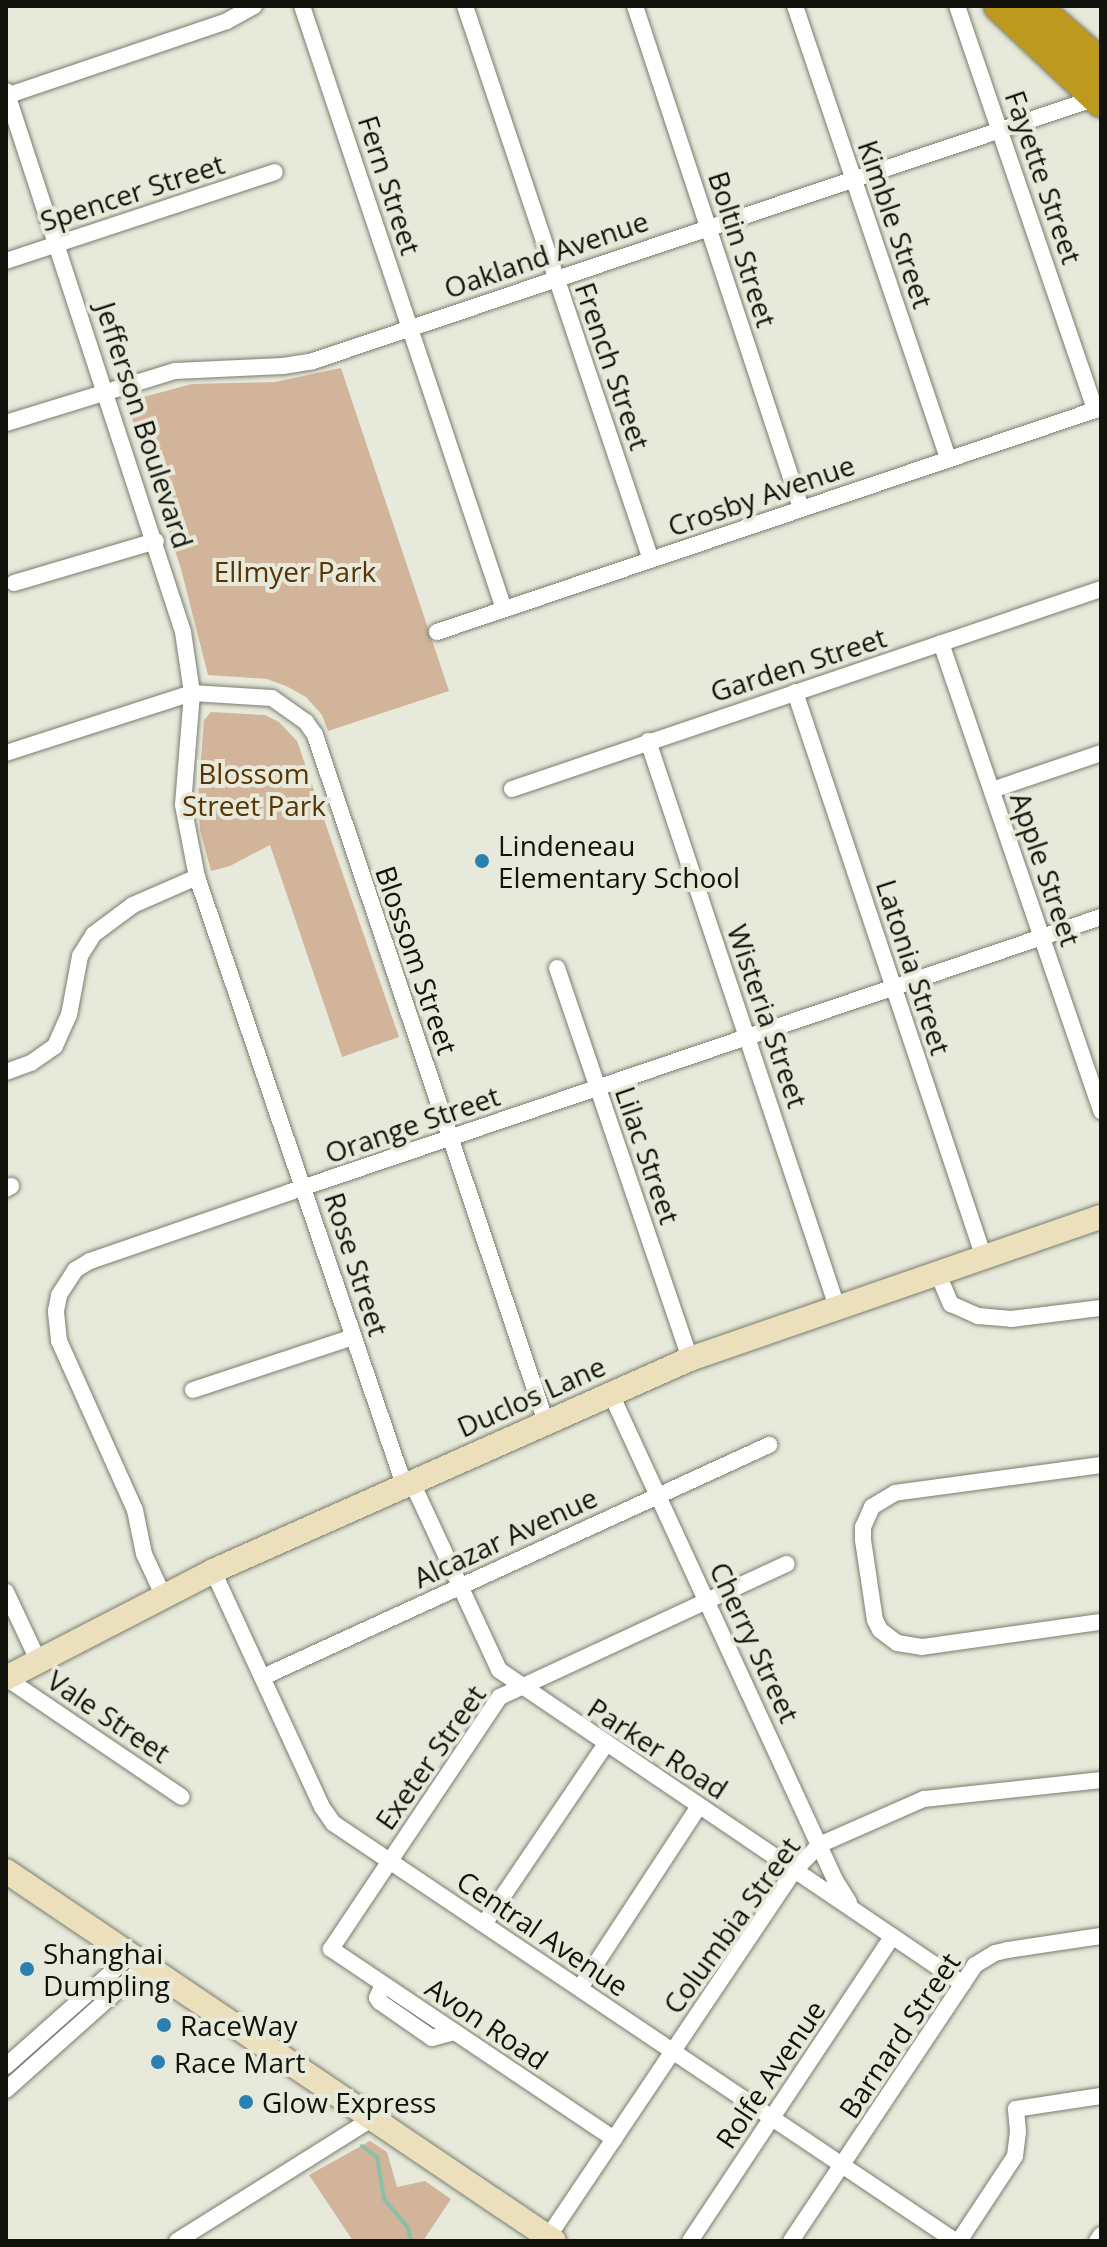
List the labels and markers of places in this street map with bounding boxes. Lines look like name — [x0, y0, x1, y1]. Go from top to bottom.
place label: Lindeneau Elementary School — [498, 828, 740, 894]
marker: Lindeneau Elementary School — [473, 852, 491, 870]
place label: Shanghai Dumpling — [43, 1936, 170, 2002]
marker: Shanghai Dumpling — [18, 1960, 36, 1978]
place label: RaceWay — [180, 2008, 297, 2042]
marker: RaceWay — [155, 2016, 173, 2034]
place label: Race Mart — [174, 2045, 305, 2079]
marker: Race Mart — [149, 2053, 167, 2071]
place label: Glow Express — [262, 2085, 436, 2119]
marker: Glow Express — [237, 2093, 255, 2111]

